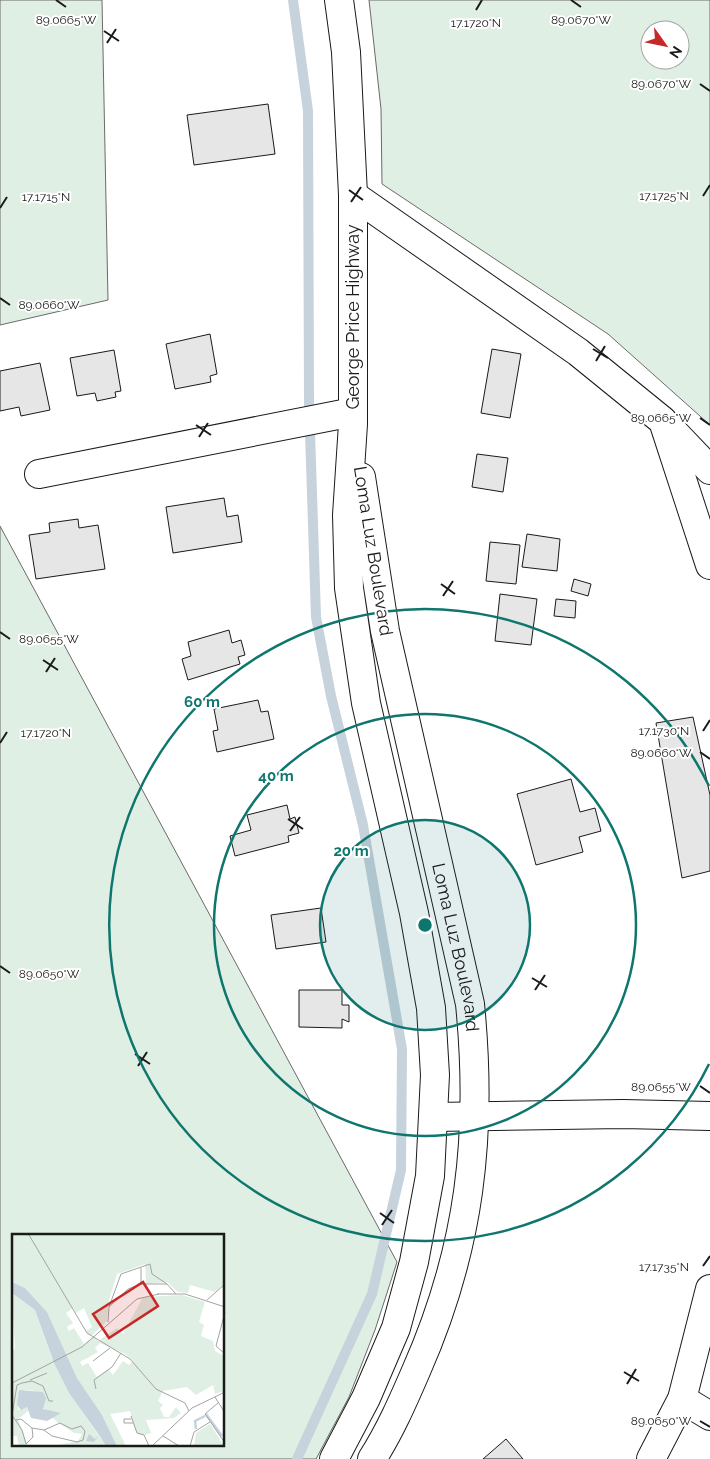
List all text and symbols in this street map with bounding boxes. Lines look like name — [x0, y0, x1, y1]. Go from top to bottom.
text: 89.0665°W — [36, 13, 97, 27]
text: 89.0670°W — [551, 13, 612, 27]
text: 17.1720°N — [451, 16, 501, 30]
north arrow — [640, 20, 690, 70]
text: N — [666, 43, 686, 61]
text: 89.0670°W — [631, 77, 692, 91]
text: 17.1725°N — [639, 189, 689, 203]
text: 17.1715°N — [22, 190, 70, 204]
street label: George Price Highway — [342, 224, 363, 410]
text: 89.0660°W — [18, 298, 80, 312]
text: 89.0665°W — [631, 411, 692, 425]
street label: Loma Luz Boulevard — [350, 465, 397, 637]
text: 89.0655°W — [19, 632, 79, 646]
text: 60 m — [184, 693, 220, 711]
text: 17.1730°N — [639, 724, 689, 738]
text: 17.1720°N — [21, 726, 71, 740]
text: 89.0660°W — [630, 746, 692, 760]
text: 40 m — [258, 767, 294, 785]
text: 20 m — [333, 842, 369, 860]
street label: Loma Luz Boulevard — [428, 861, 483, 1032]
centre of rings — [416, 916, 434, 934]
text: 89.0650°W — [19, 967, 80, 981]
text: 89.0655°W — [631, 1080, 691, 1094]
inset map — [12, 1234, 225, 1446]
text: 17.1735°N — [639, 1260, 689, 1274]
text: 89.0650°W — [631, 1414, 692, 1428]

